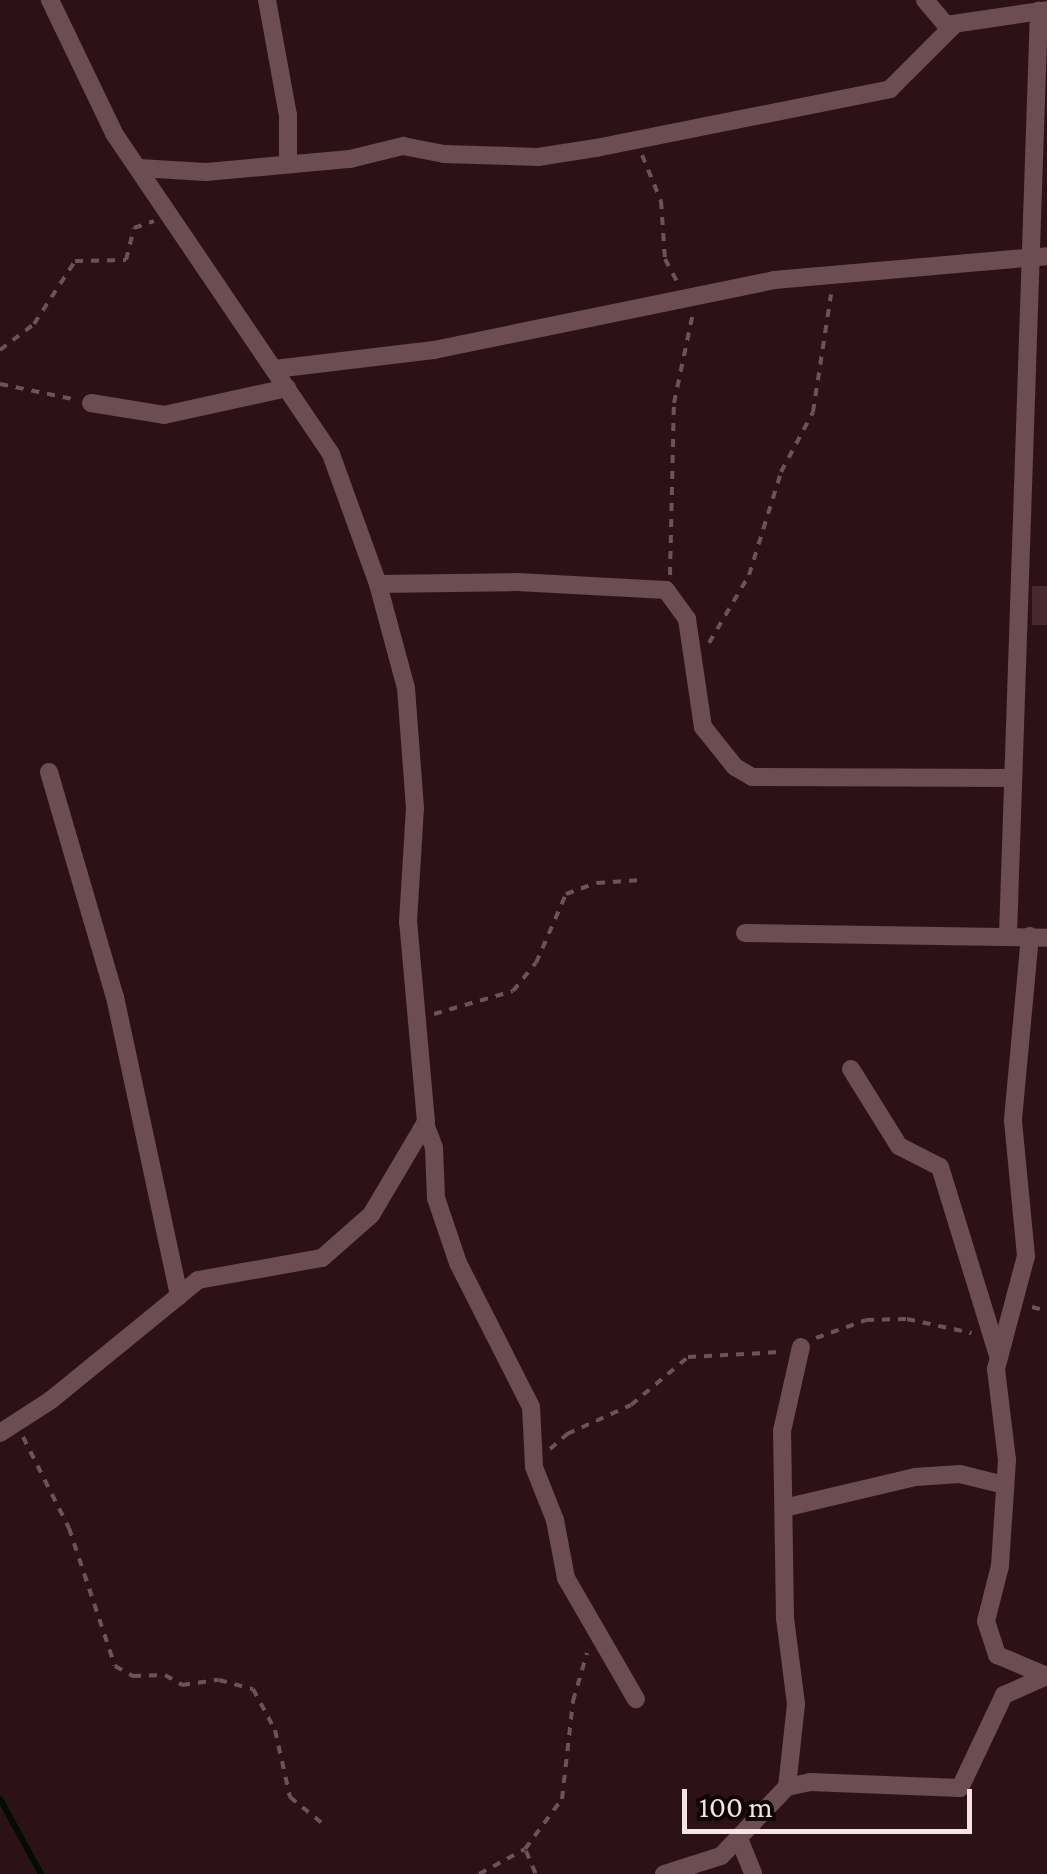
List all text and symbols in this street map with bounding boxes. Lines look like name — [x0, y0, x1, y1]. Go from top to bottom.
scale bar — [687, 1769, 977, 1831]
text: 100 m — [699, 1790, 773, 1823]

